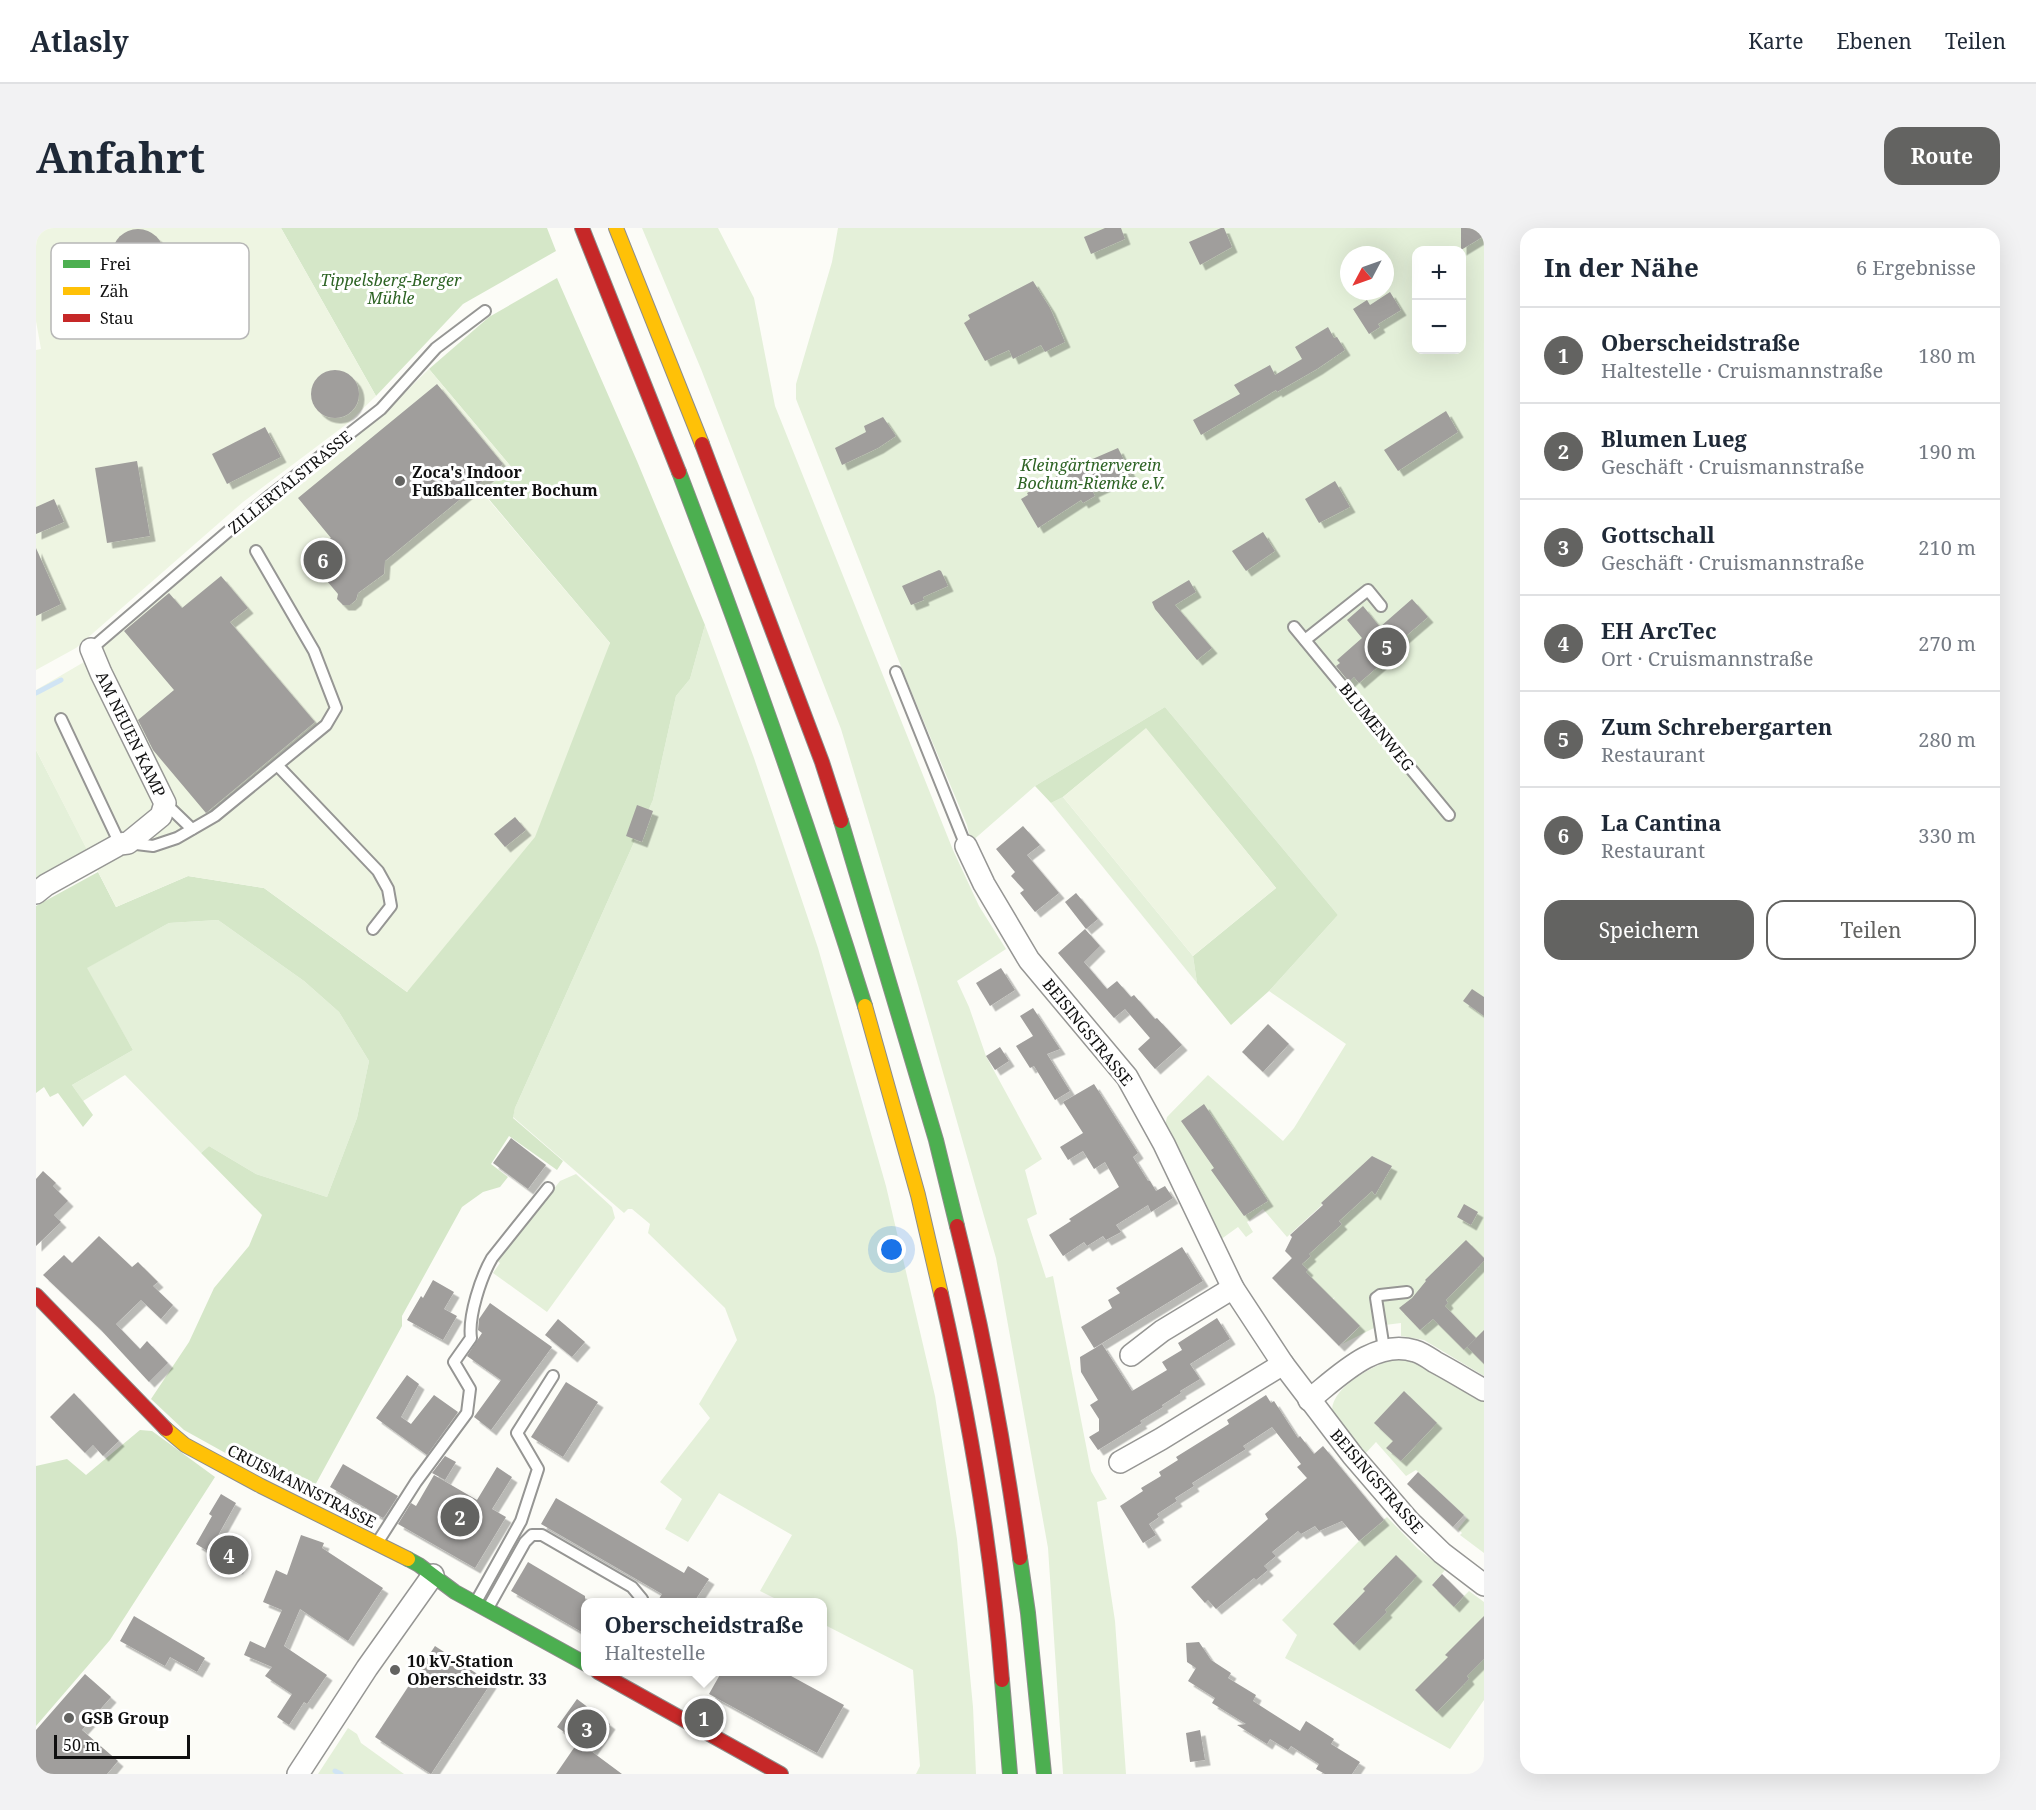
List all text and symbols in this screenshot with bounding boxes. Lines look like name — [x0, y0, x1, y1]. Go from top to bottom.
text: Atlasly — [30, 22, 129, 60]
text: Karte — [1748, 27, 1803, 55]
text: Ebenen — [1836, 27, 1912, 55]
text: Teilen — [1945, 27, 2006, 55]
button: Route — [1884, 127, 2000, 185]
text: Anfahrt — [36, 128, 205, 185]
legend — [51, 243, 249, 339]
north arrow — [1340, 246, 1394, 300]
map controls — [1412, 246, 1466, 354]
button: + — [1412, 246, 1466, 300]
text: In der Nähe — [1544, 249, 1699, 285]
text: Frei — [100, 253, 131, 275]
text: 6 Ergebnisse — [1856, 254, 1976, 281]
park label: Tippelsberg-Berger Mühle — [320, 269, 462, 309]
text: Zäh — [100, 280, 129, 302]
button: − — [1412, 300, 1466, 354]
text: Stau — [100, 307, 134, 329]
text: Oberscheidstraße — [1601, 327, 1800, 357]
text: 1 — [1558, 342, 1569, 369]
text: 180 m — [1918, 342, 1976, 369]
text: Haltestelle · Cruismannstraße — [1601, 357, 1883, 384]
text: Blumen Lueg — [1601, 423, 1747, 453]
street label: ZILLERTALSTRASSE — [224, 425, 356, 539]
text: 2 — [1558, 438, 1569, 465]
text: 190 m — [1918, 438, 1976, 465]
text: Geschäft · Cruismannstraße — [1601, 453, 1864, 480]
park label: Kleingärtnerverein Bochum-Riemke e.V. — [1016, 454, 1165, 494]
place label: Zoca's Indoor Fußballcenter Bochum — [412, 461, 598, 501]
marker: Zoca's Indoor Fußballcenter Bochum — [393, 474, 407, 488]
text: Gottschall — [1601, 519, 1715, 549]
text: 3 — [1558, 534, 1569, 561]
text: 210 m — [1918, 534, 1976, 561]
pin: 6 — [304, 538, 342, 582]
text: Geschäft · Cruismannstraße — [1601, 549, 1864, 576]
text: EH ArcTec — [1601, 615, 1716, 645]
pin: 5 — [1368, 624, 1406, 670]
text: 4 — [1558, 630, 1569, 657]
text: 270 m — [1918, 630, 1976, 657]
text: Ort · Cruismannstraße — [1601, 645, 1813, 672]
street label: AM NEUEN KAMP — [91, 667, 171, 801]
street label: BLUMENWEG — [1335, 678, 1420, 776]
text: Zum Schrebergarten — [1601, 711, 1832, 741]
text: 5 — [1558, 726, 1569, 753]
text: 280 m — [1918, 726, 1976, 753]
text: Restaurant — [1601, 741, 1705, 768]
text: La Cantina — [1601, 807, 1721, 837]
text: 6 — [1558, 822, 1569, 849]
text: 330 m — [1918, 822, 1976, 849]
text: Restaurant — [1601, 837, 1705, 864]
button: Speichern — [1544, 900, 1754, 960]
button: Teilen — [1766, 900, 1976, 960]
street label: BEISINGSTRASSE — [1038, 974, 1138, 1090]
your location — [877, 1235, 906, 1264]
street label: BEISINGSTRASSE — [1325, 1424, 1429, 1538]
street label: CRUISMANNSTRASSE — [224, 1439, 380, 1533]
pin: 2 — [440, 1494, 480, 1540]
pin: 4 — [210, 1532, 248, 1578]
popup — [581, 1598, 827, 1676]
text: Oberscheidstraße — [604, 1609, 804, 1639]
text: Haltestelle — [604, 1639, 705, 1666]
place label: 10 kV-Station Oberscheidstr. 33 — [407, 1650, 547, 1690]
marker: 10 kV-Station Oberscheidstr. 33 — [388, 1663, 402, 1677]
pin: 1 — [684, 1696, 724, 1740]
pin: 3 — [568, 1706, 606, 1752]
place label: GSB Group — [81, 1707, 169, 1729]
marker: GSB Group — [62, 1711, 76, 1725]
scale bar — [54, 1732, 190, 1760]
text: 50 m — [63, 1734, 100, 1756]

